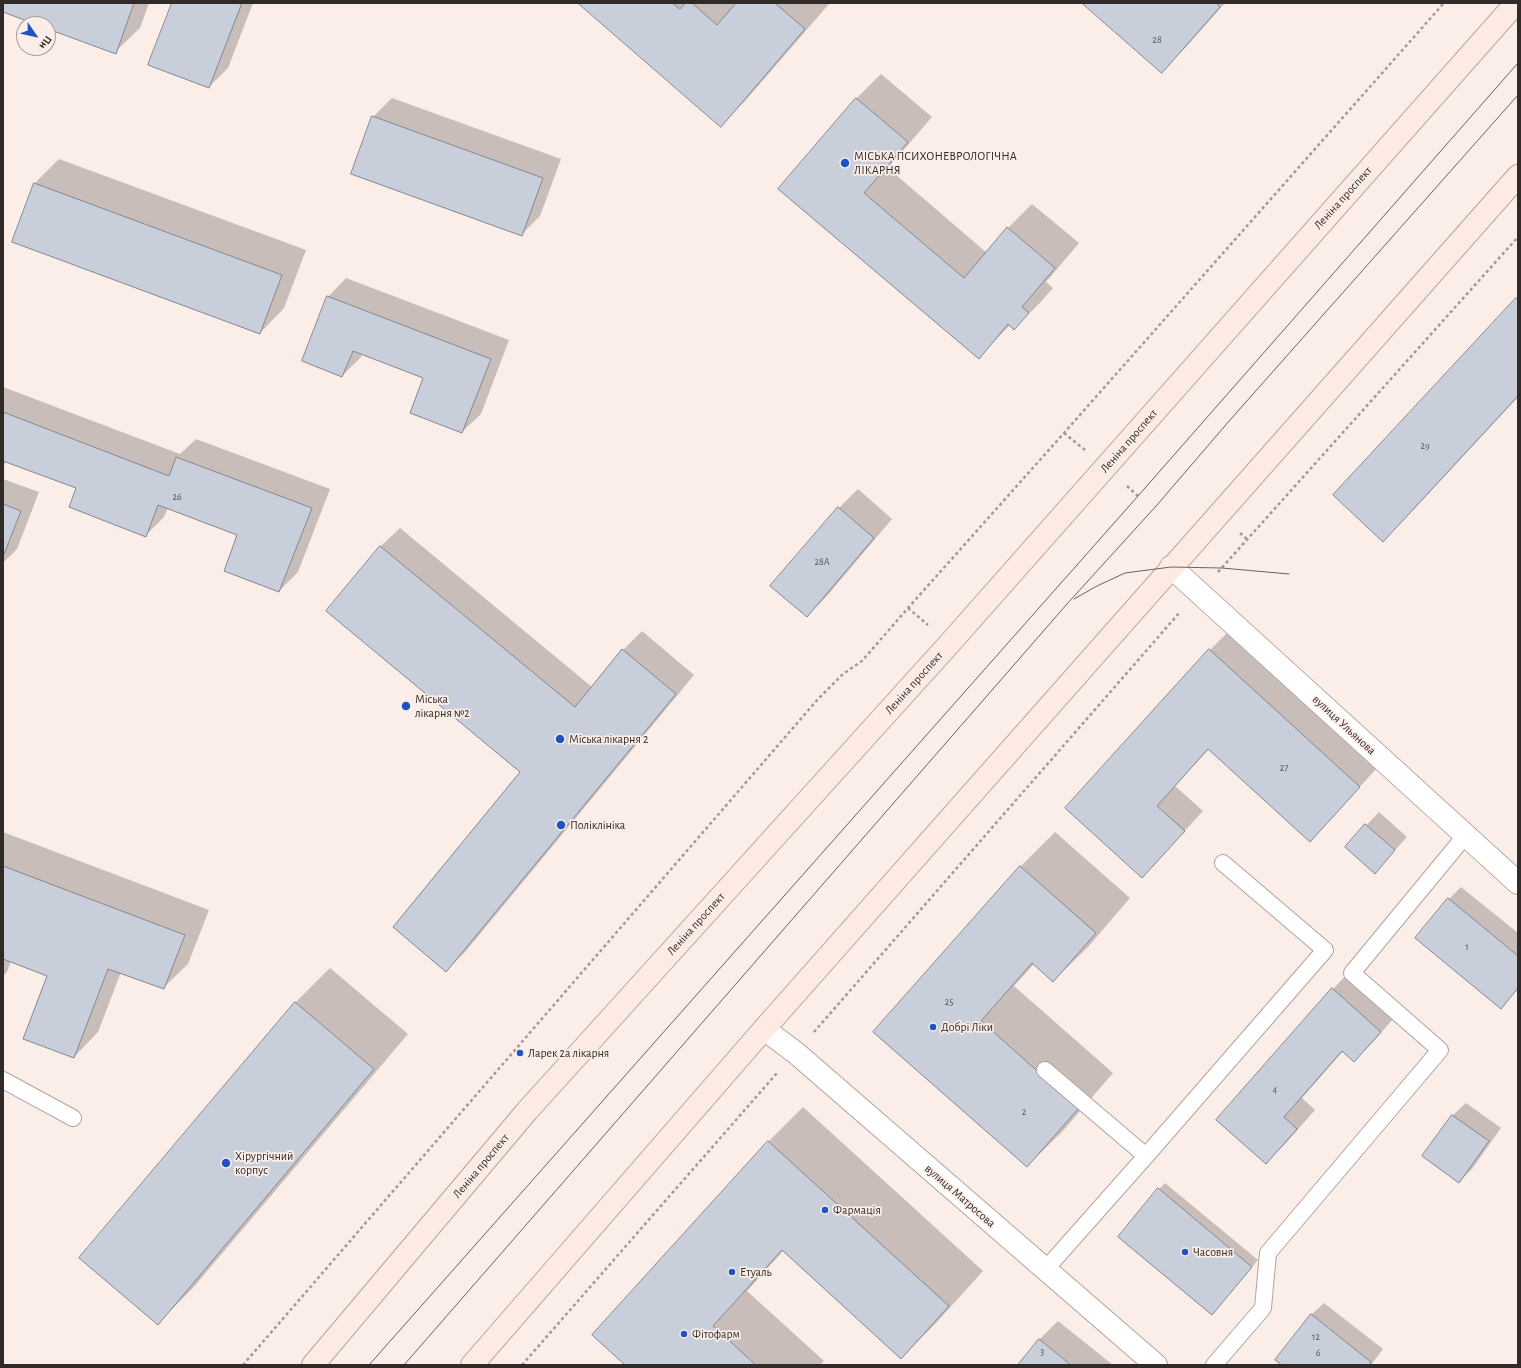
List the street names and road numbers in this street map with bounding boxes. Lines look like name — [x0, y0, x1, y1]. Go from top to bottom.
street label: Леніна проспект — [1311, 164, 1375, 232]
street label: Леніна проспект — [1097, 406, 1161, 476]
street label: Леніна проспект — [882, 649, 946, 717]
street label: вулиця Ульянова — [1309, 692, 1379, 758]
street label: Леніна проспект — [664, 890, 728, 958]
street label: Леніна проспект — [450, 1131, 512, 1201]
street label: вулиця Матросова — [922, 1161, 998, 1231]

